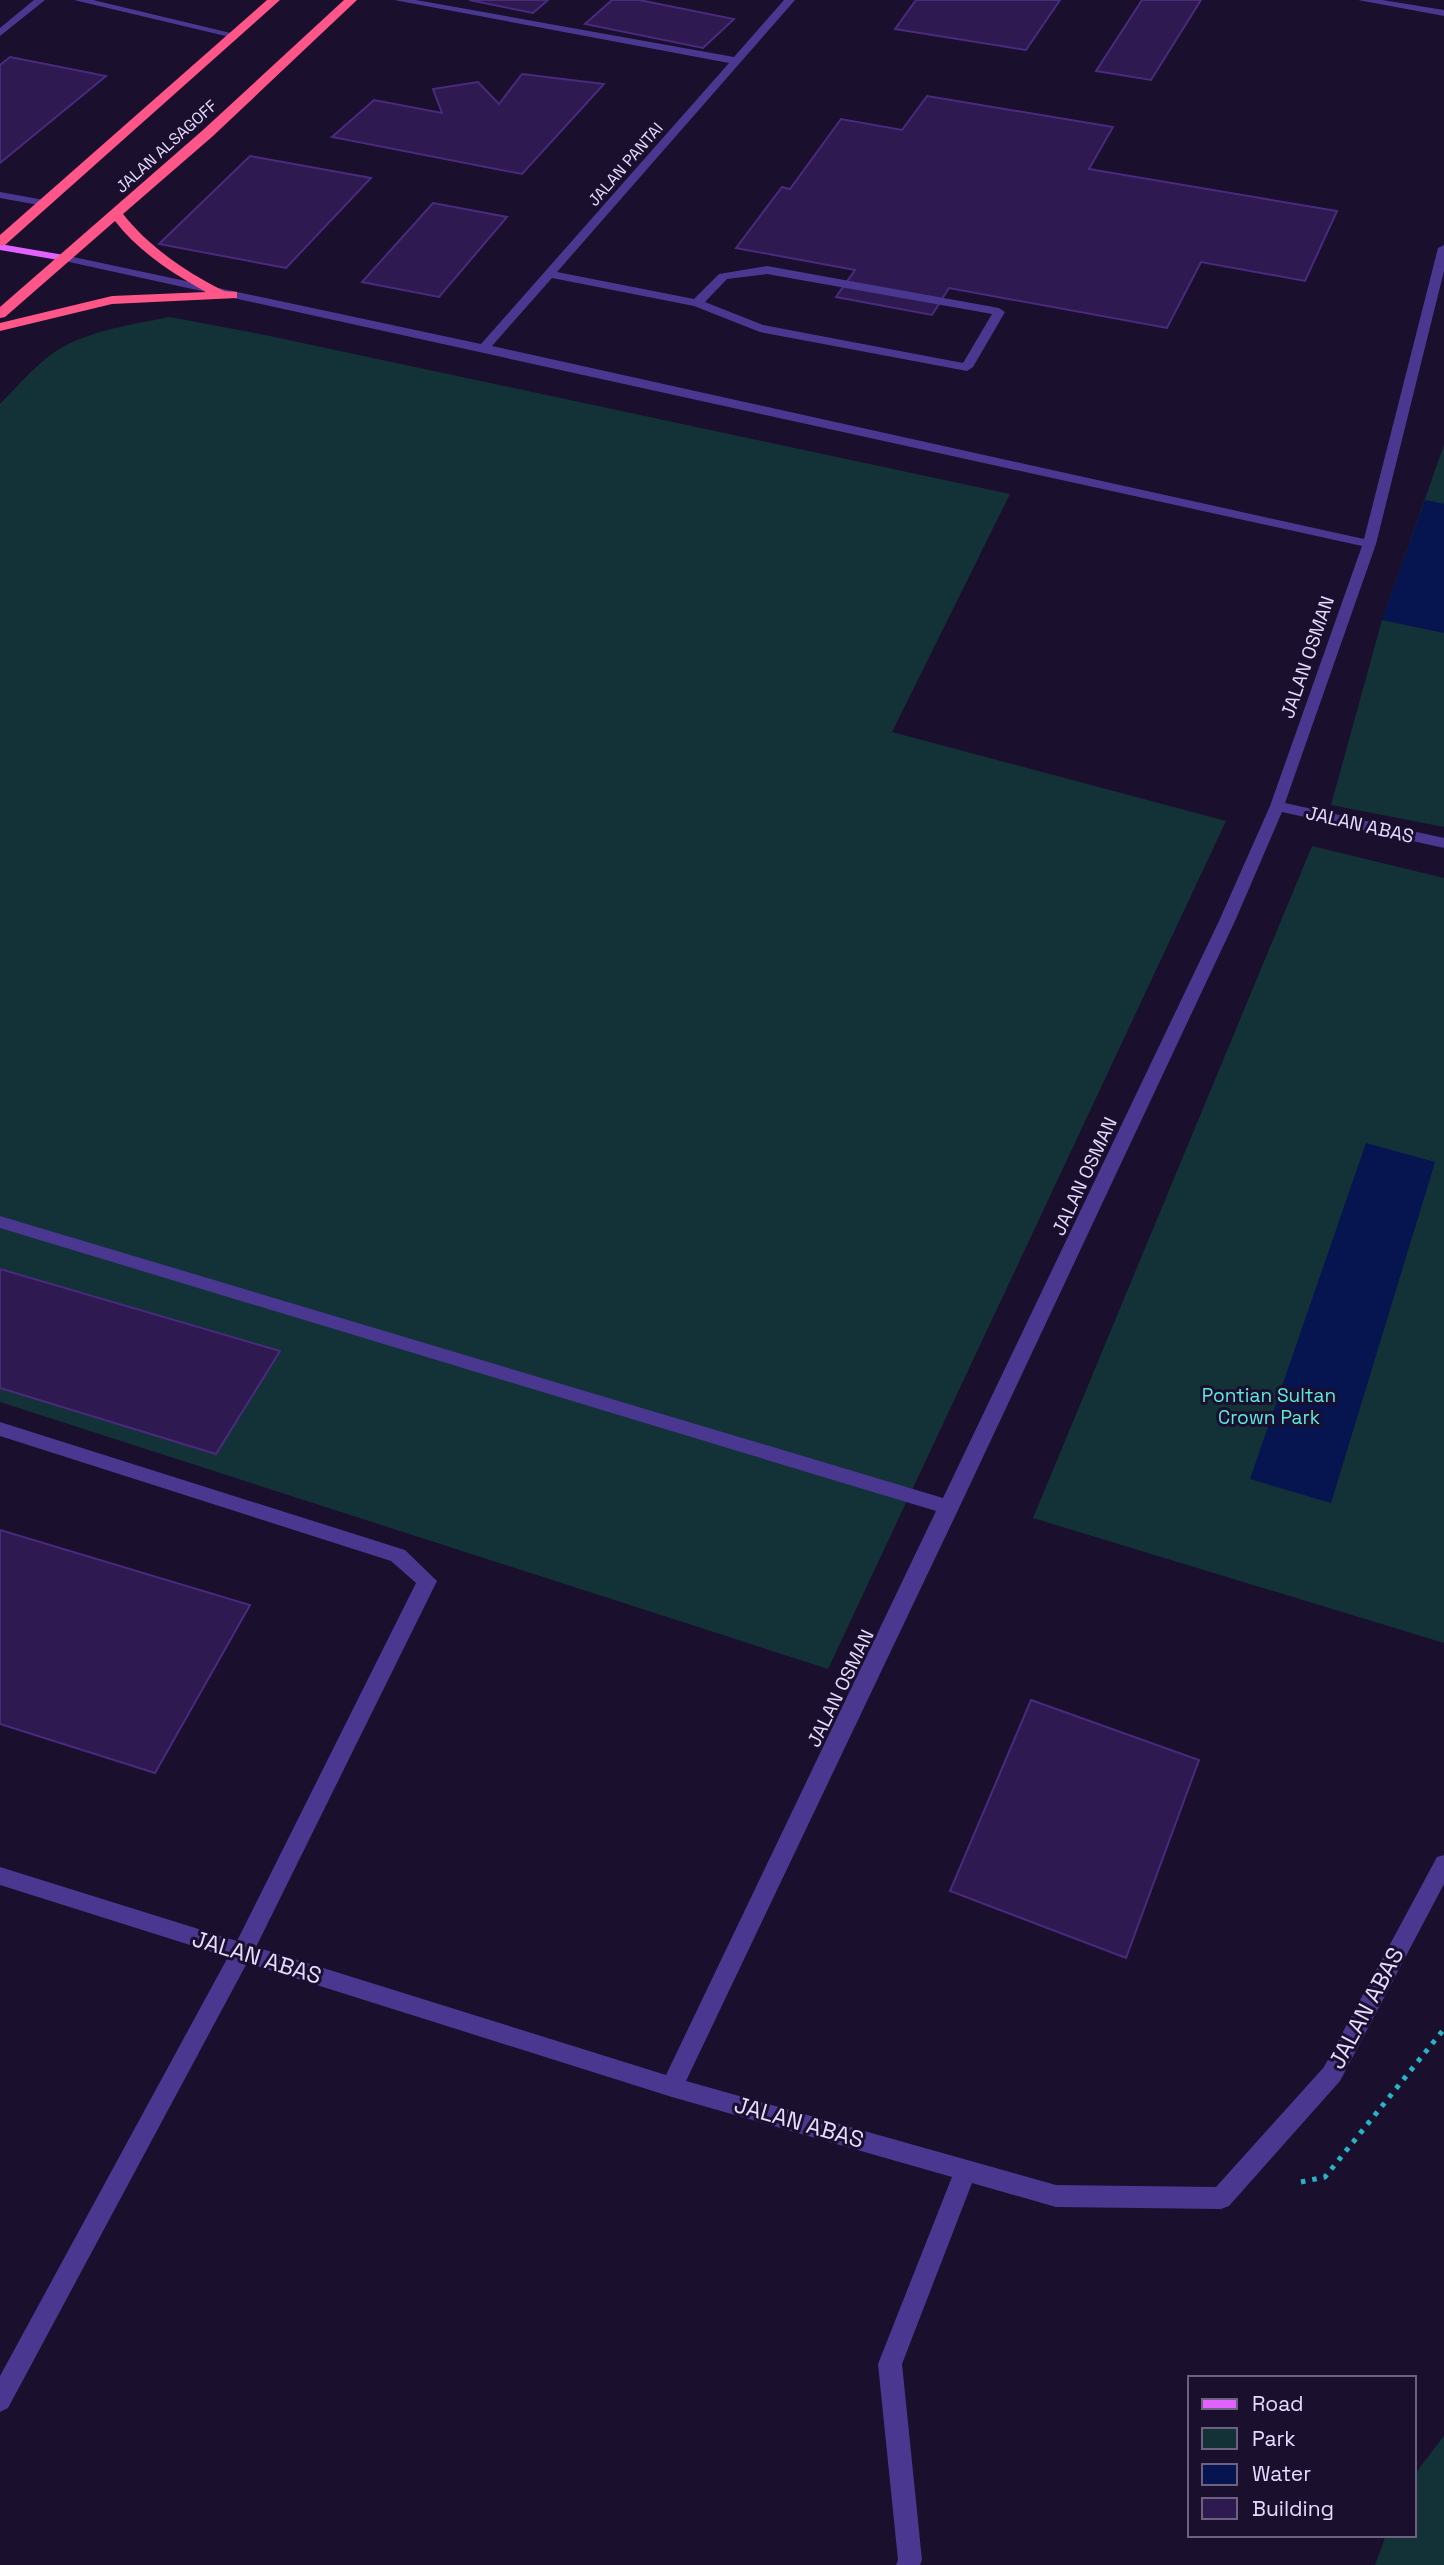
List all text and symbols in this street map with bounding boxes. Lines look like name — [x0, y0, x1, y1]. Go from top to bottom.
street label: JALAN ALSAGOFF — [111, 95, 222, 197]
street label: JALAN PANTAI — [583, 118, 667, 211]
street label: JALAN OSMAN — [1275, 593, 1340, 722]
street label: JALAN ABAS — [1303, 800, 1416, 849]
street label: JALAN OSMAN — [1046, 1113, 1123, 1239]
park label: Pontian Sultan Crown Park — [1202, 1383, 1336, 1430]
street label: JALAN OSMAN — [801, 1625, 880, 1751]
street label: JALAN ABAS — [189, 1923, 325, 1991]
street label: JALAN ABAS — [1321, 1942, 1411, 2074]
street label: JALAN ABAS — [731, 2089, 867, 2155]
legend — [1188, 2376, 1416, 2537]
text: Road — [1252, 2390, 1304, 2417]
text: Park — [1252, 2425, 1296, 2452]
text: Water — [1252, 2460, 1311, 2487]
text: Building — [1252, 2495, 1334, 2522]

